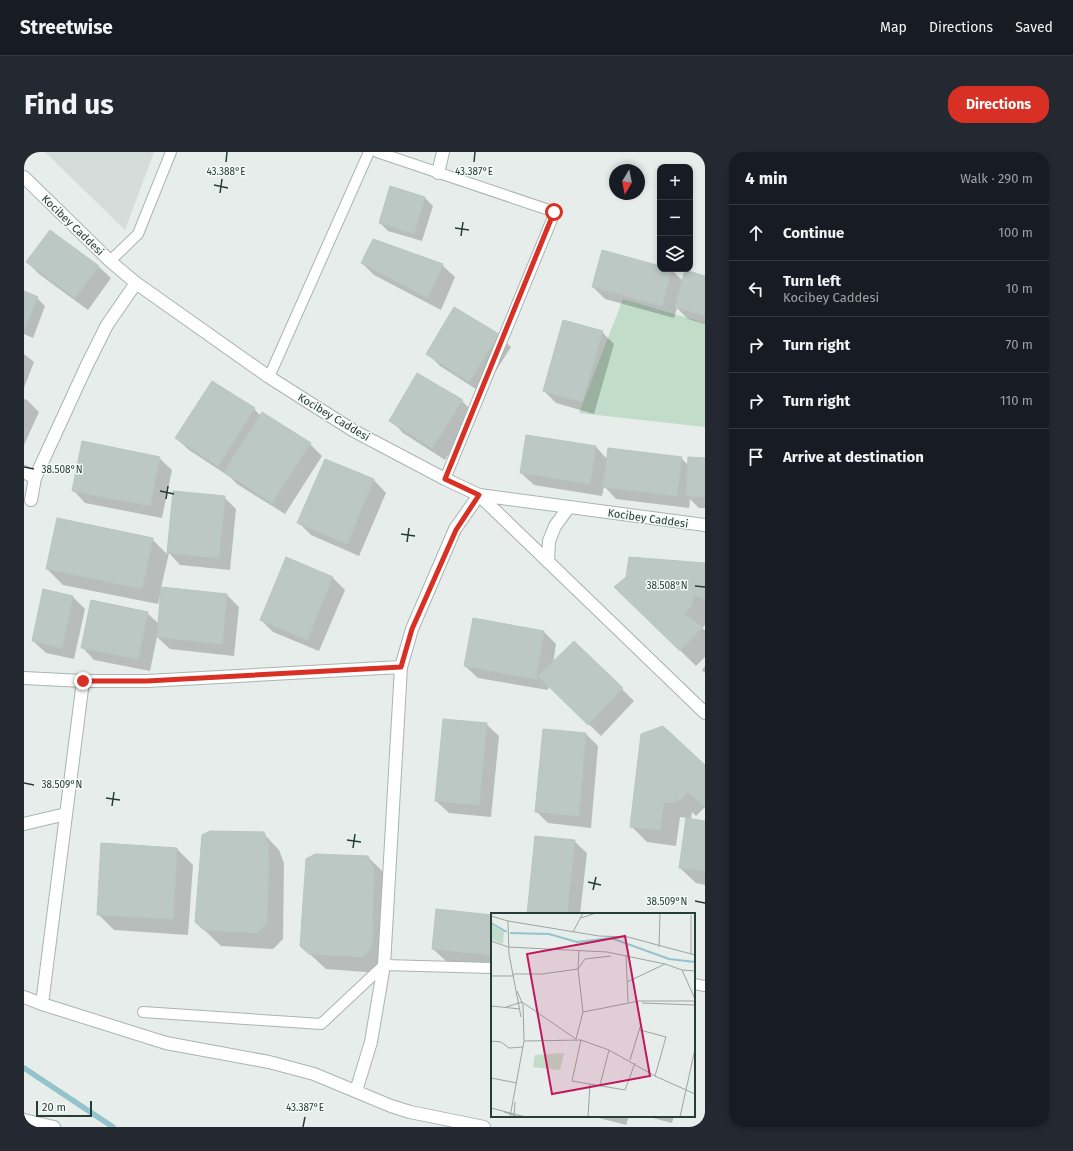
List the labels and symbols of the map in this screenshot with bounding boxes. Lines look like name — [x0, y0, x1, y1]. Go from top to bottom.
north arrow — [609, 164, 645, 200]
text: 43.388°E — [206, 166, 246, 178]
text: 43.387°E — [455, 166, 493, 178]
street label: Kocibey Caddesi — [39, 192, 106, 258]
route start — [545, 203, 563, 221]
street label: Kocibey Caddesi — [296, 391, 372, 444]
text: 38.508°N — [41, 464, 83, 476]
street label: Kocibey Caddesi — [607, 506, 689, 531]
text: 38.508°N — [646, 580, 688, 592]
route end — [74, 672, 92, 690]
text: 38.509°N — [42, 779, 82, 791]
text: 38.509°N — [647, 896, 687, 908]
inset map — [491, 913, 695, 1117]
scale bar — [36, 1099, 92, 1118]
text: 43.387°E — [286, 1102, 324, 1114]

